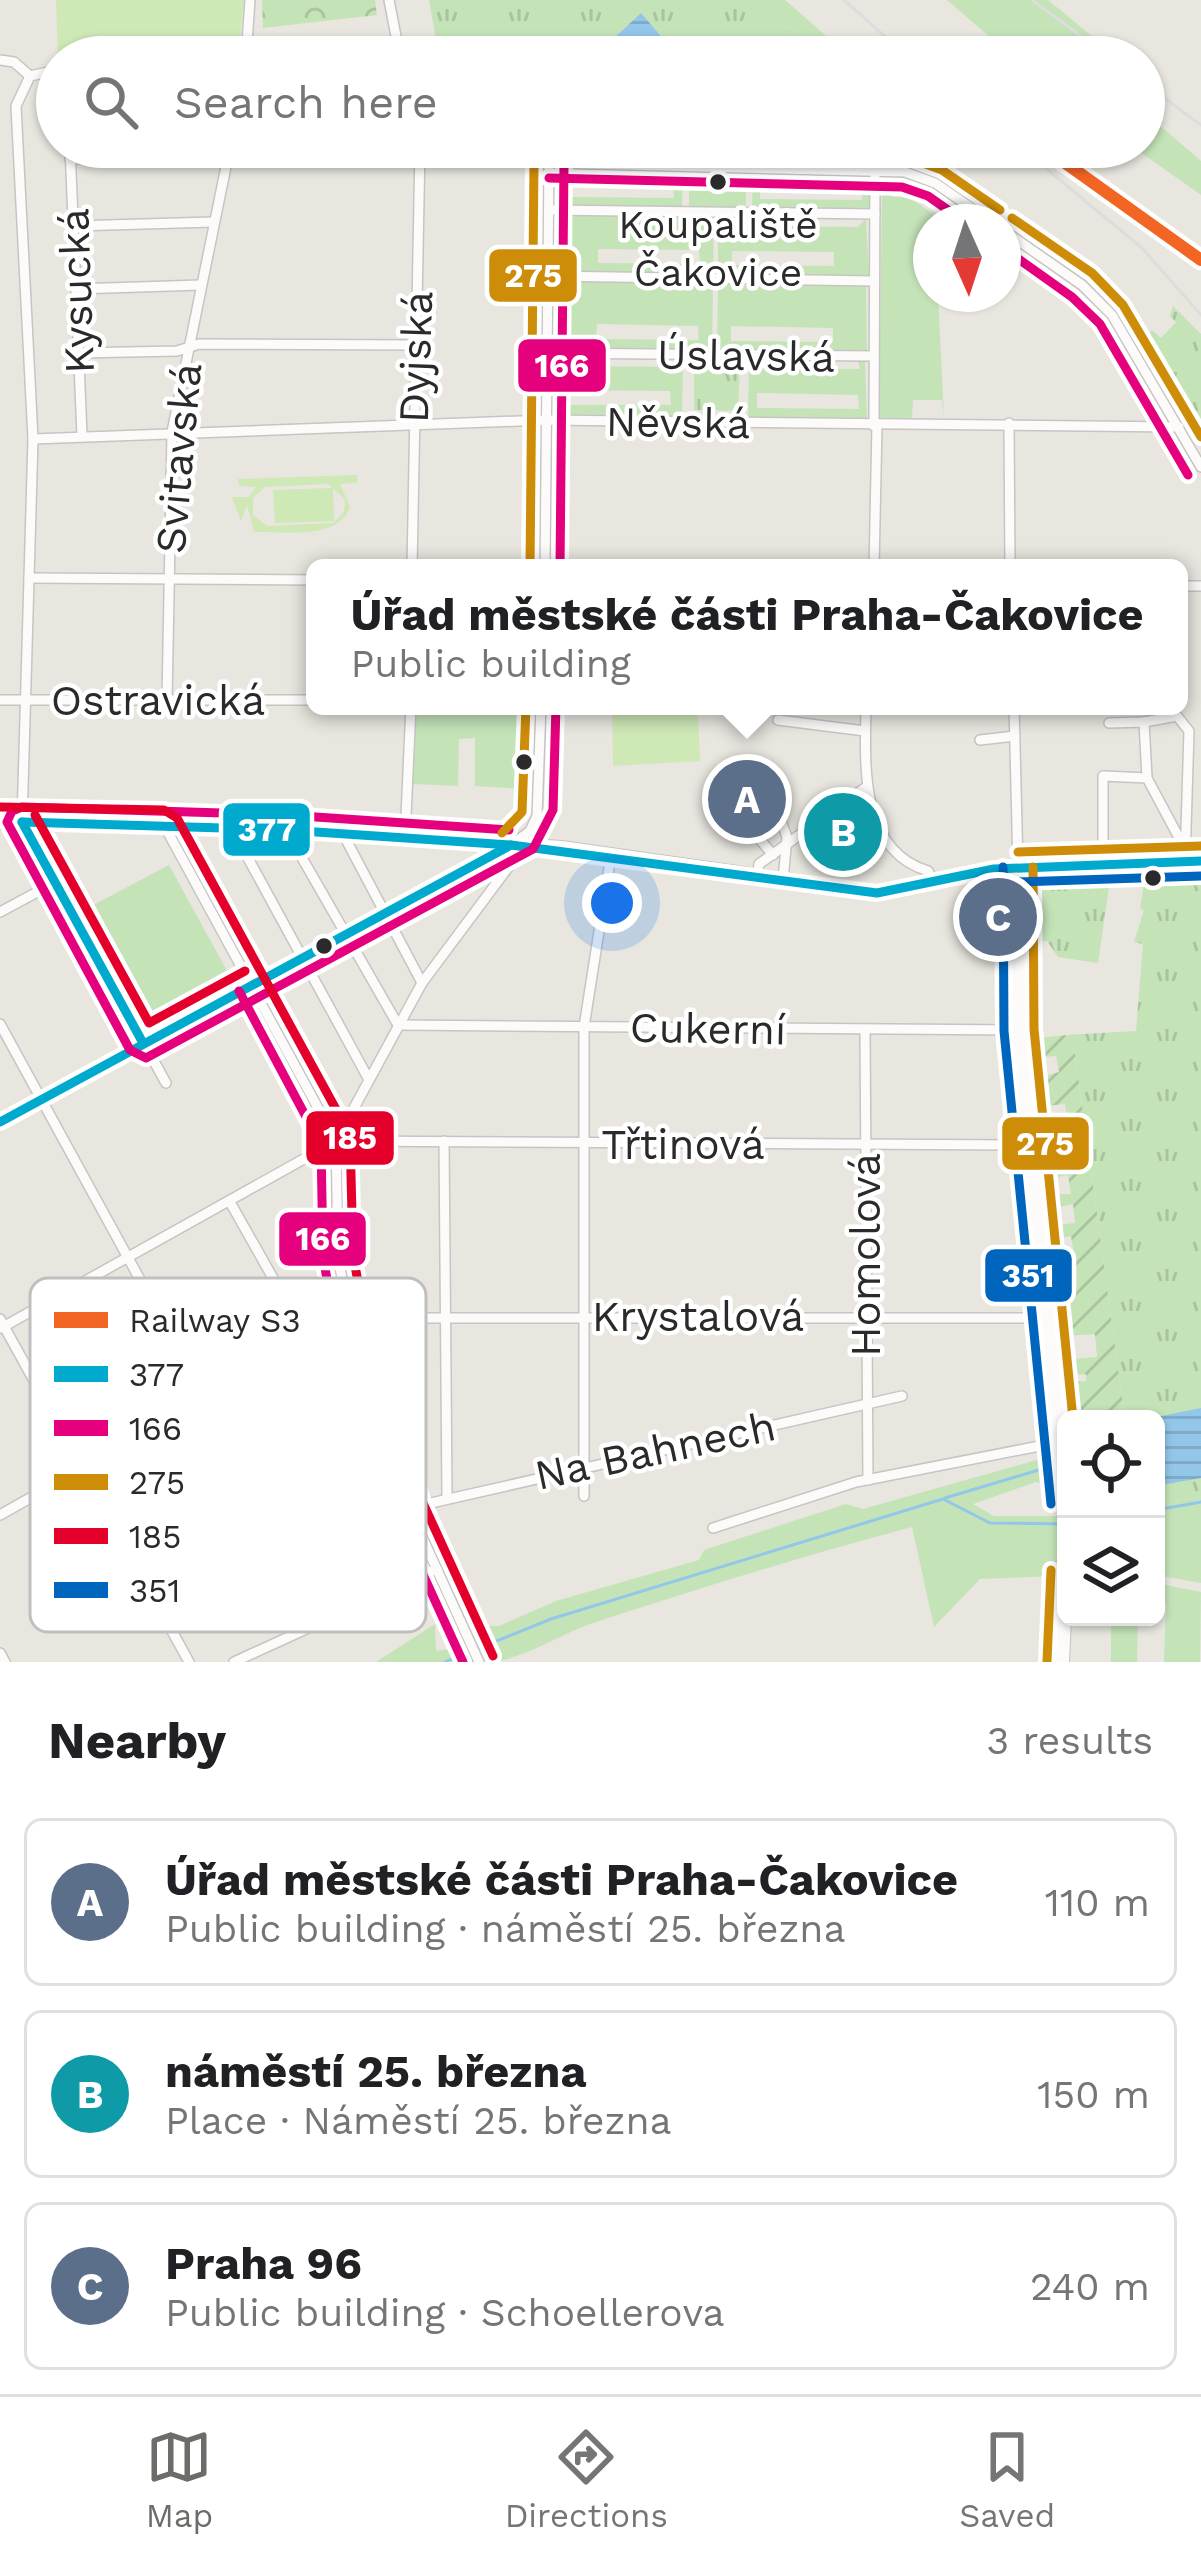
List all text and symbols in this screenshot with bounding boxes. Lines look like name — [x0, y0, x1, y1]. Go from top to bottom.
search box — [36, 36, 1165, 168]
icon: search — [78, 69, 144, 135]
text: Search here — [174, 76, 438, 129]
marker: Koupaliště Čakovice — [707, 171, 729, 193]
place label: Koupaliště Čakovice — [618, 202, 818, 295]
north arrow — [913, 204, 1021, 312]
street label: Kysucká — [49, 207, 104, 375]
line badge: 275 — [487, 247, 579, 304]
text: 275 — [504, 256, 562, 295]
street label: Dyjská — [389, 290, 442, 424]
street label: Úslavská — [657, 329, 835, 382]
line badge: 166 — [516, 337, 608, 394]
text: 166 — [535, 346, 589, 385]
street label: Svitavská — [146, 361, 211, 555]
street label: Něvská — [605, 397, 751, 448]
popup — [306, 559, 1188, 715]
text: Úřad městské části Praha-Čakovice — [350, 588, 1144, 641]
text: Public building — [350, 641, 631, 686]
street label: Ostravická — [51, 676, 265, 725]
unlabelled marker — [513, 751, 535, 773]
pin: A — [708, 754, 786, 844]
pin: B — [804, 787, 882, 877]
line badge: 377 — [221, 801, 312, 858]
text: 377 — [238, 810, 296, 849]
unlabelled marker — [1142, 867, 1164, 889]
pin: C — [959, 872, 1037, 962]
your location — [582, 873, 642, 933]
unlabelled marker — [313, 935, 335, 957]
street label: Cukerní — [629, 1003, 787, 1054]
line badge: 185 — [304, 1109, 396, 1167]
line badge: 275 — [1000, 1115, 1091, 1172]
text: 185 — [323, 1118, 377, 1157]
street label: Třtinová — [601, 1120, 765, 1169]
text: 275 — [1016, 1124, 1074, 1163]
street label: Homolová — [841, 1153, 890, 1357]
line badge: 166 — [277, 1210, 368, 1268]
text: 166 — [296, 1219, 350, 1258]
line badge: 351 — [983, 1247, 1074, 1304]
text: 351 — [1001, 1256, 1055, 1295]
legend — [30, 1278, 426, 1632]
street label: Krystalová — [592, 1292, 804, 1341]
text: Railway S3 — [129, 1301, 301, 1340]
text: 377 — [129, 1355, 184, 1394]
street label: Na Bahnech — [530, 1401, 780, 1500]
text: 166 — [129, 1409, 182, 1448]
map controls — [1057, 1410, 1165, 1626]
button: locate — [1057, 1410, 1165, 1518]
text: 275 — [129, 1463, 185, 1502]
text: 185 — [129, 1517, 181, 1556]
button: layers — [1057, 1518, 1165, 1626]
text: 351 — [129, 1571, 180, 1610]
text: Nearby — [48, 1711, 226, 1770]
text: 3 results — [987, 1718, 1153, 1763]
text: Úřad městské části Praha-Čakovice — [165, 1853, 958, 1906]
text: A — [77, 1880, 103, 1925]
text: 110 m — [1045, 1880, 1150, 1925]
text: Public building · náměstí 25. března — [165, 1906, 846, 1951]
text: náměstí 25. března — [165, 2045, 586, 2098]
text: B — [77, 2072, 103, 2117]
text: 150 m — [1037, 2072, 1150, 2117]
text: Place · Náměstí 25. března — [165, 2098, 672, 2143]
text: Praha 96 — [165, 2237, 362, 2290]
text: C — [77, 2264, 103, 2309]
text: 240 m — [1030, 2264, 1150, 2309]
text: Public building · Schoellerova — [165, 2290, 725, 2335]
tab: Map — [146, 2424, 213, 2535]
tab: Directions — [505, 2424, 668, 2535]
tab: Saved — [959, 2424, 1055, 2535]

